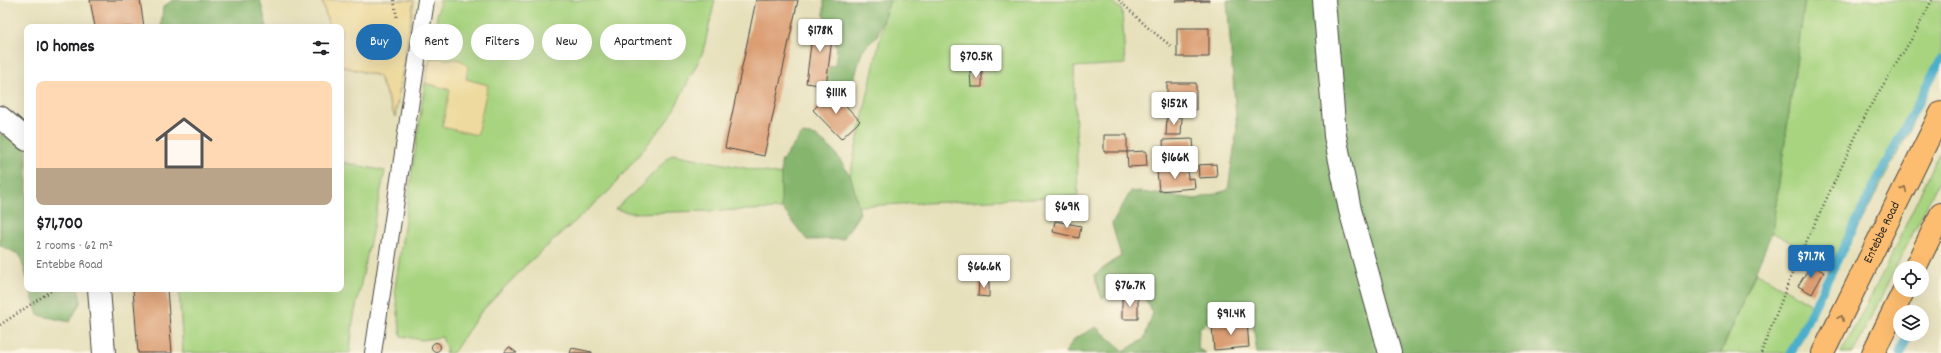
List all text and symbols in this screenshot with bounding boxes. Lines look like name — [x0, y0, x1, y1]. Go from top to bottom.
pin: $178K — [792, 19, 848, 53]
text: $178K — [807, 22, 833, 41]
chip: Buy — [356, 24, 402, 60]
chip: Rent — [410, 24, 463, 60]
chip: Filters — [471, 24, 534, 60]
chip: New — [542, 24, 592, 60]
chip: Apartment — [600, 24, 686, 60]
text: 10 homes — [36, 36, 95, 60]
icon: filters — [310, 37, 332, 59]
pin: $70.5K — [943, 45, 1009, 79]
text: $70.5K — [960, 48, 992, 67]
pin: $111K — [808, 81, 864, 115]
text: $111K — [825, 84, 847, 103]
pin: $152K — [1146, 92, 1202, 126]
text: $152K — [1160, 95, 1188, 114]
icon: home — [148, 107, 220, 179]
pin: $166K — [1147, 146, 1203, 180]
text: $166K — [1161, 149, 1189, 168]
one-way arrow — [1900, 186, 1907, 193]
pin: $69K — [1043, 195, 1091, 229]
text: $69K — [1055, 198, 1079, 217]
street label: Entebbe Road — [1859, 199, 1905, 267]
text: $71,700 — [36, 213, 83, 237]
text: 2 rooms · 62 m² — [36, 237, 113, 256]
pin: $71.7K — [1778, 245, 1844, 279]
text: $71.7K — [1797, 248, 1825, 267]
pin: $66.6K — [951, 255, 1017, 289]
text: Entebbe Road — [36, 256, 103, 275]
text: $66.6K — [967, 258, 1001, 277]
map controls — [1893, 261, 1929, 341]
button: locate — [1893, 261, 1929, 297]
pin: $76.7K — [1097, 274, 1163, 308]
text: $76.7K — [1114, 277, 1146, 296]
pin: $91.4K — [1198, 302, 1264, 336]
text: $91.4K — [1217, 305, 1245, 324]
button: layers — [1893, 305, 1929, 341]
one-way arrow — [1836, 315, 1843, 322]

